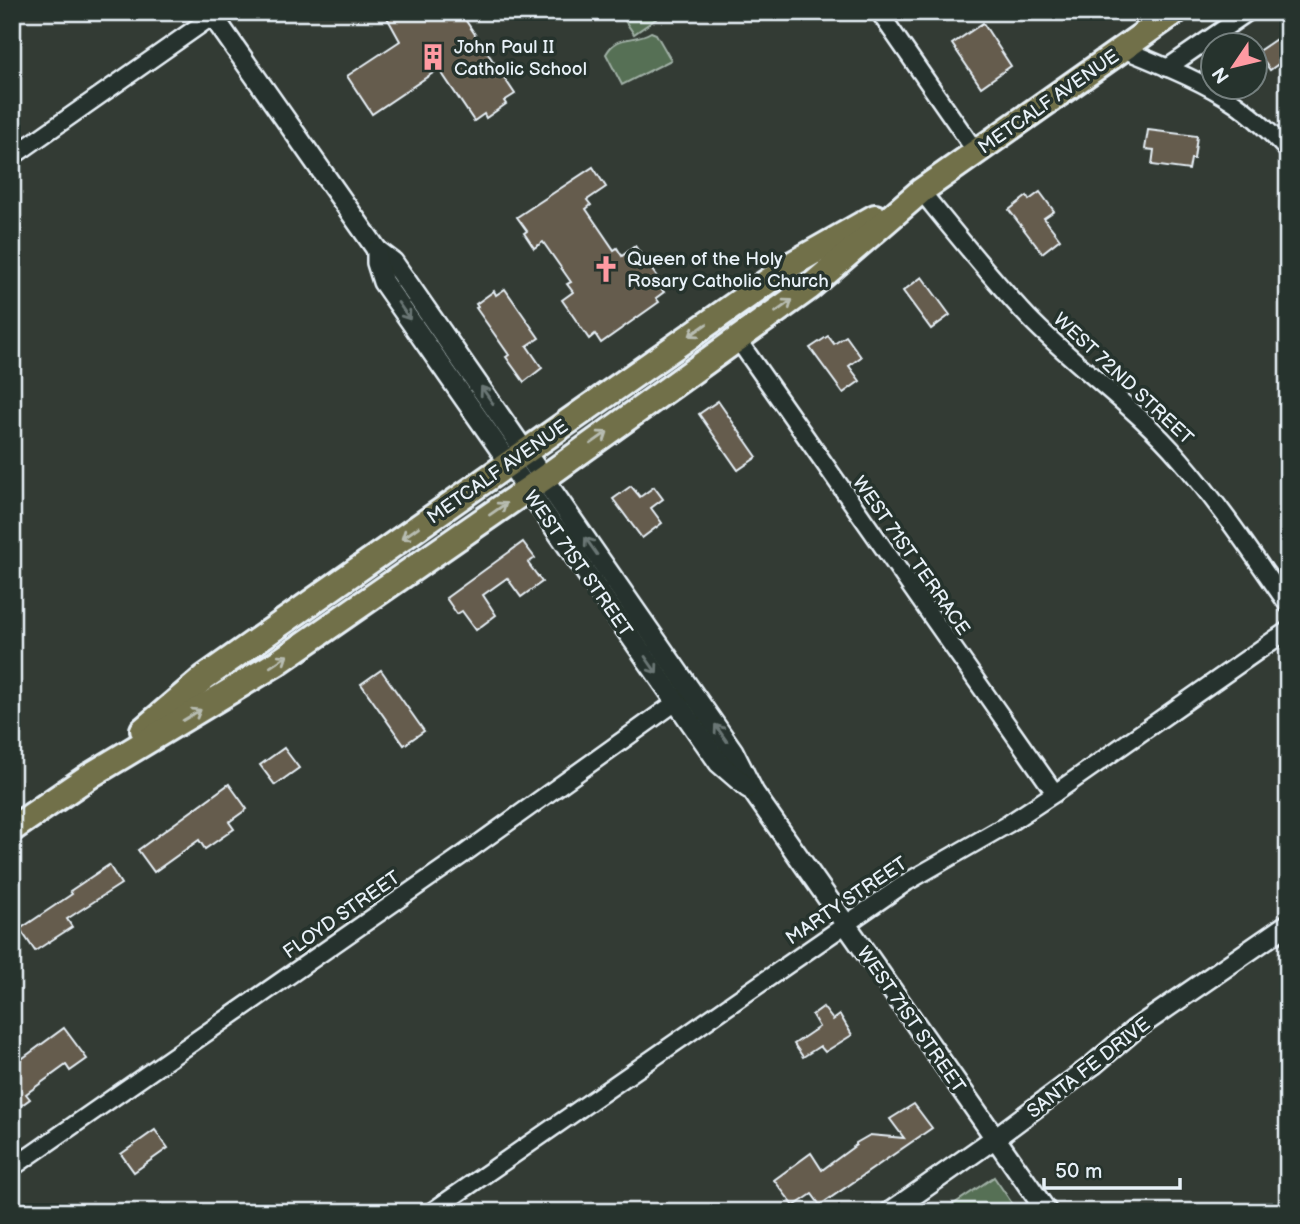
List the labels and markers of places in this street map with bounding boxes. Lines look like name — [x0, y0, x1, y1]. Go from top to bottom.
place label: John Paul II Catholic School — [454, 36, 587, 81]
building icon: John Paul II Catholic School — [418, 42, 448, 72]
place label: Queen of the Holy Rosary Catholic Church — [627, 248, 829, 293]
church icon: Queen of the Holy Rosary Catholic Church — [591, 254, 621, 284]

